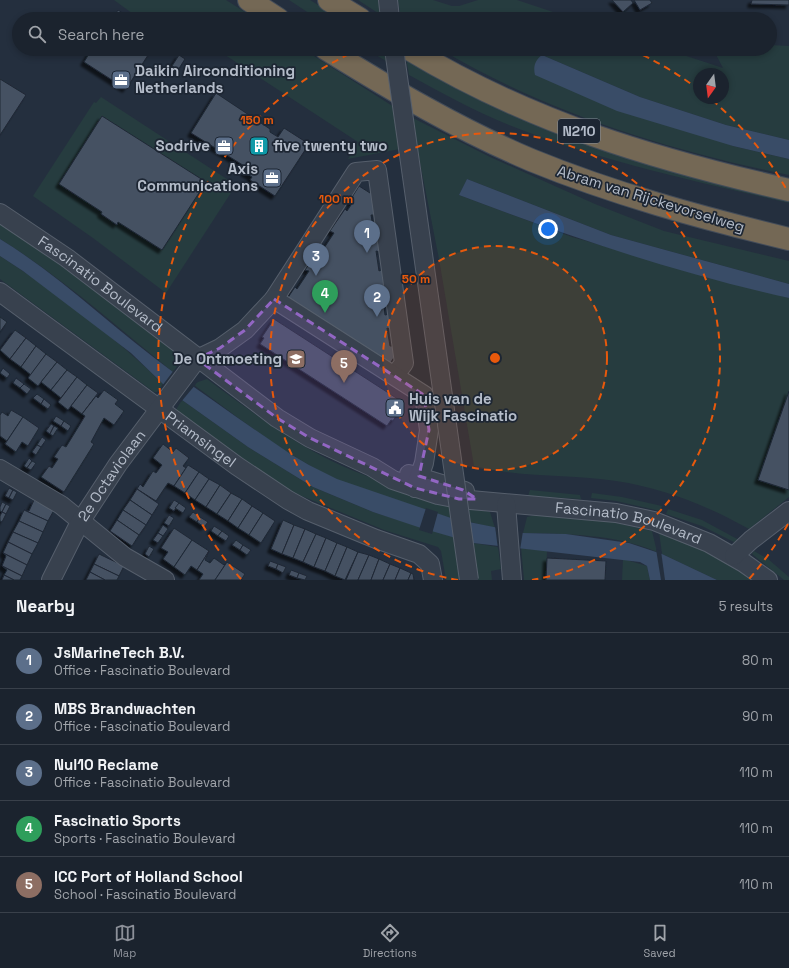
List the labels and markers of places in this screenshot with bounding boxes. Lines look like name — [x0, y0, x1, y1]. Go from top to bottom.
place label: Daikin Airconditioning Netherlands — [135, 61, 295, 97]
office icon: Daikin Airconditioning Netherlands — [110, 69, 132, 91]
office icon: Sodrive — [213, 135, 235, 157]
building icon: five twenty two — [248, 135, 270, 157]
place label: Sodrive — [156, 136, 210, 155]
place label: five twenty two — [273, 136, 387, 155]
place label: Axis Communications — [137, 159, 258, 195]
office icon: Axis Communications — [261, 167, 283, 189]
pin: 1 — [354, 220, 380, 253]
pin: 3 — [303, 243, 329, 276]
pin: 4 — [312, 280, 338, 313]
pin: 2 — [364, 284, 390, 317]
school or university icon: De Ontmoeting — [285, 348, 307, 370]
place label: De Ontmoeting — [173, 349, 282, 368]
pin: 5 — [331, 350, 357, 383]
centre of rings — [488, 351, 502, 365]
place label: Huis van de Wijk Fascinatio — [409, 389, 517, 425]
public building icon: Huis van de Wijk Fascinatio — [384, 397, 406, 419]

